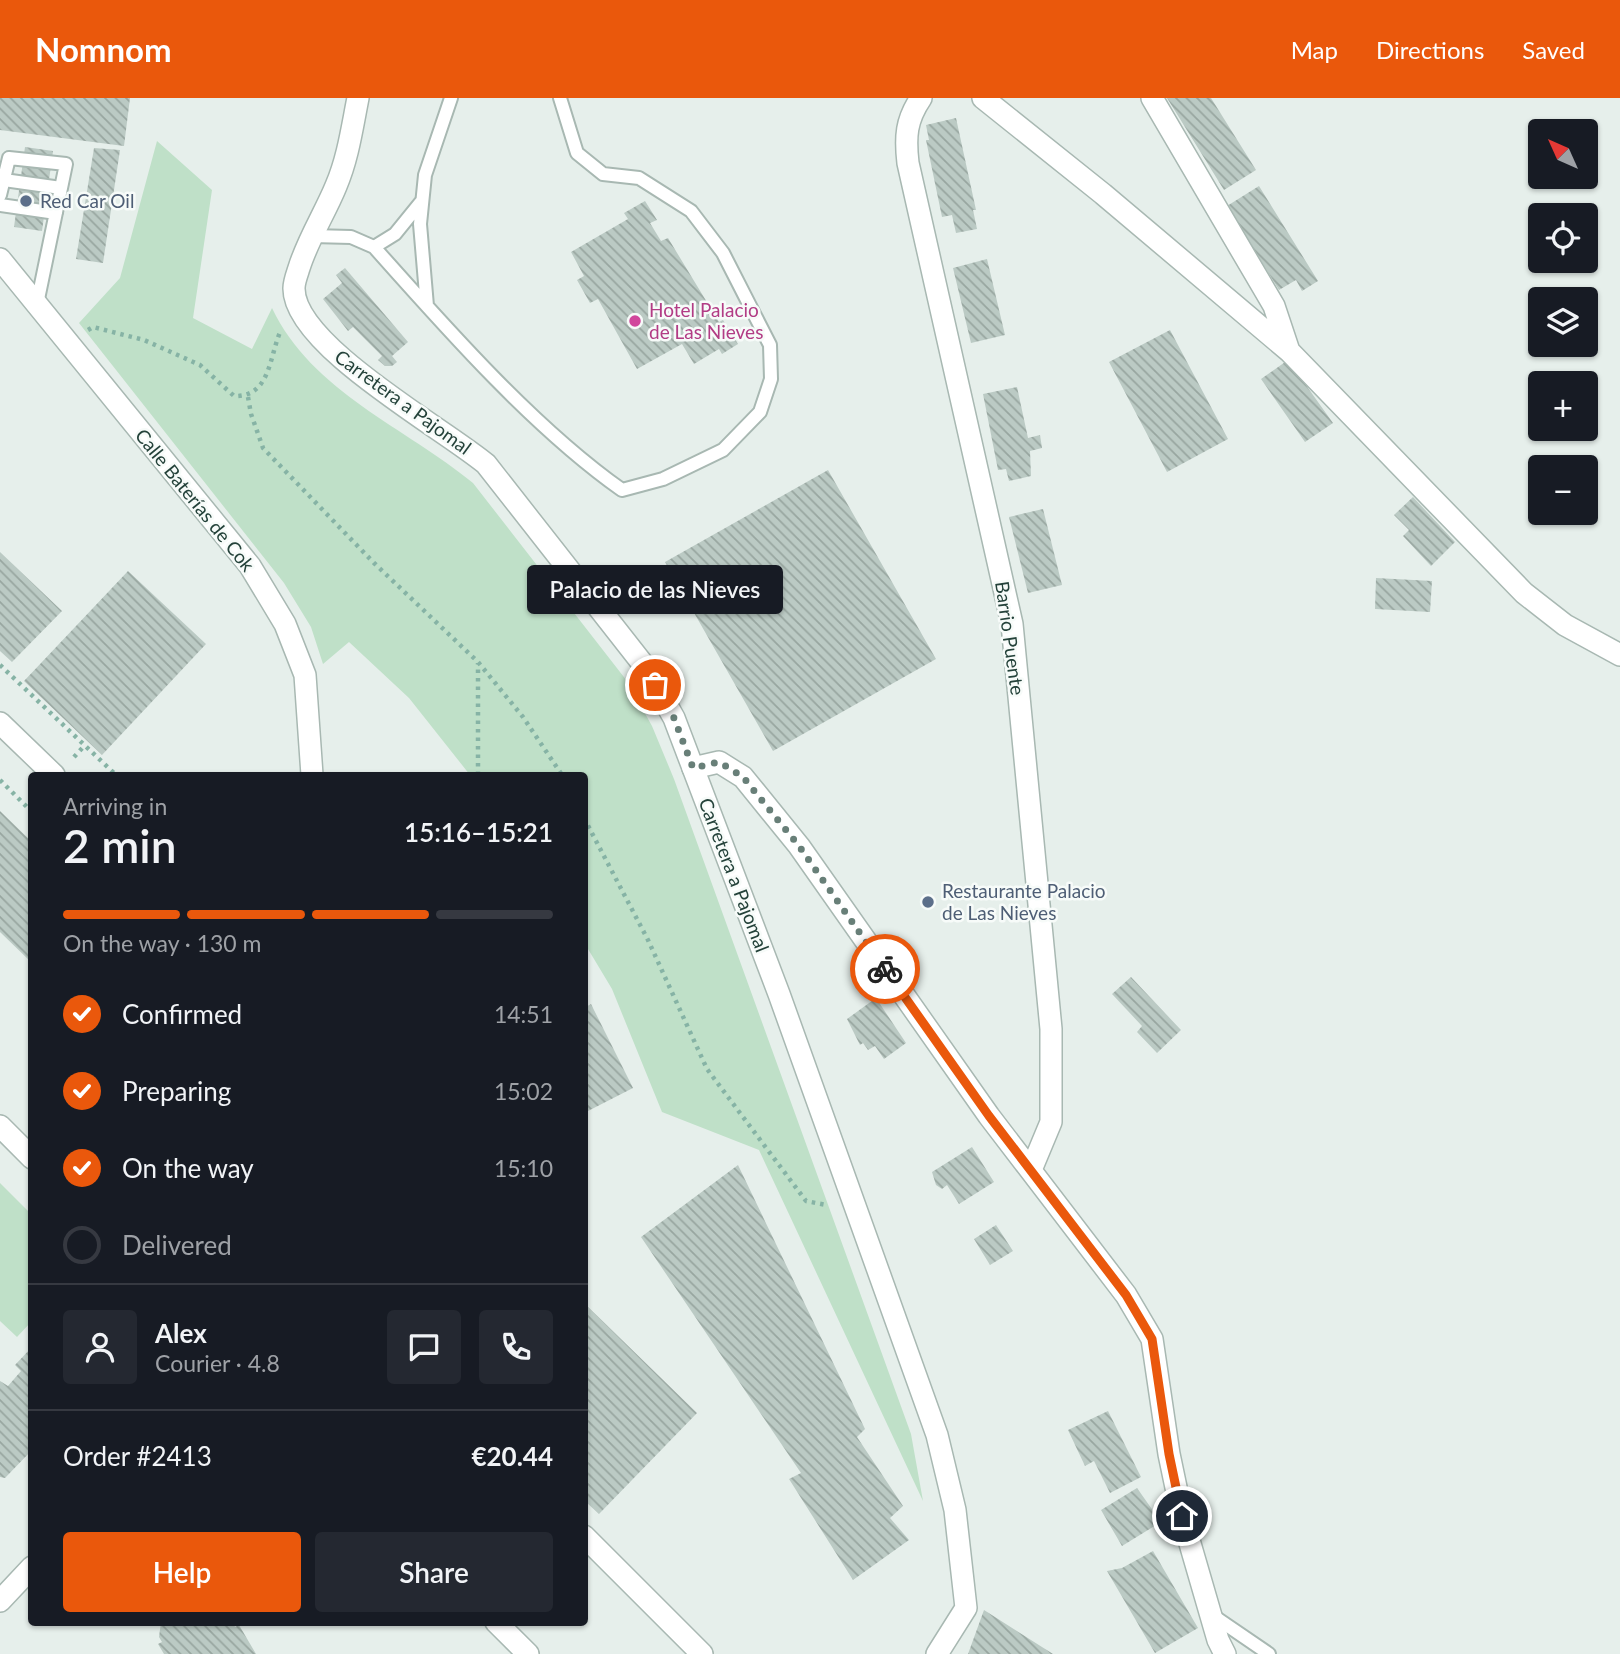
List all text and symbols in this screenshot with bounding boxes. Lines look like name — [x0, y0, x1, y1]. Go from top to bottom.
text: Nomnom — [35, 29, 172, 69]
text: Map — [1291, 35, 1338, 64]
text: Directions — [1376, 35, 1484, 64]
text: Saved — [1522, 35, 1585, 64]
north arrow — [1528, 119, 1598, 189]
map controls — [1528, 119, 1598, 525]
place label: Red Car Oil — [40, 189, 134, 212]
marker: Red Car Oil — [18, 193, 34, 209]
button: locate — [1528, 203, 1598, 273]
button: layers — [1528, 287, 1598, 357]
place label: Hotel Palacio de Las Nieves — [649, 298, 763, 343]
marker: Hotel Palacio de Las Nieves — [627, 313, 643, 329]
street label: Carretera a Pajomal — [331, 344, 476, 459]
button: + — [1528, 371, 1598, 441]
street label: Calle Baterías de Cok — [131, 424, 260, 576]
button: − — [1528, 455, 1598, 525]
callout: Palacio de las Nieves — [527, 566, 783, 615]
text: Palacio de las Nieves — [550, 575, 760, 603]
street label: Barrio Puente — [991, 579, 1030, 696]
pin — [625, 655, 685, 715]
icon: bag — [636, 666, 674, 704]
text: Arriving in — [63, 792, 167, 820]
street label: Carretera a Pajomal — [694, 795, 774, 955]
text: 15:16–15:21 — [404, 816, 553, 848]
text: 2 min — [63, 818, 177, 873]
place label: Restaurante Palacio de Las Nieves — [942, 879, 1106, 924]
marker: Restaurante Palacio de Las Nieves — [920, 894, 936, 910]
text: On the way · 130 m — [63, 929, 262, 957]
courier — [850, 934, 920, 1004]
icon: bike — [866, 950, 904, 988]
icon: check — [63, 995, 101, 1033]
text: Confirmed — [122, 998, 242, 1030]
text: 14:51 — [494, 1000, 553, 1028]
icon: check — [63, 1072, 101, 1110]
text: Preparing — [122, 1075, 231, 1107]
text: 15:02 — [494, 1077, 553, 1105]
icon: check — [63, 1149, 101, 1187]
text: On the way — [122, 1152, 254, 1184]
text: 15:10 — [494, 1154, 553, 1182]
text: Delivered — [122, 1229, 232, 1261]
button: person — [63, 1310, 137, 1384]
button: chat — [387, 1310, 461, 1384]
button: phone — [479, 1310, 553, 1384]
text: Alex — [155, 1317, 207, 1349]
text: Courier · 4.8 — [155, 1349, 280, 1377]
text: Order #2413 — [63, 1440, 212, 1472]
text: €20.44 — [471, 1440, 553, 1472]
pin — [1152, 1486, 1212, 1546]
icon: home — [1163, 1497, 1201, 1535]
button: Help — [63, 1532, 301, 1612]
button: Share — [315, 1532, 553, 1612]

